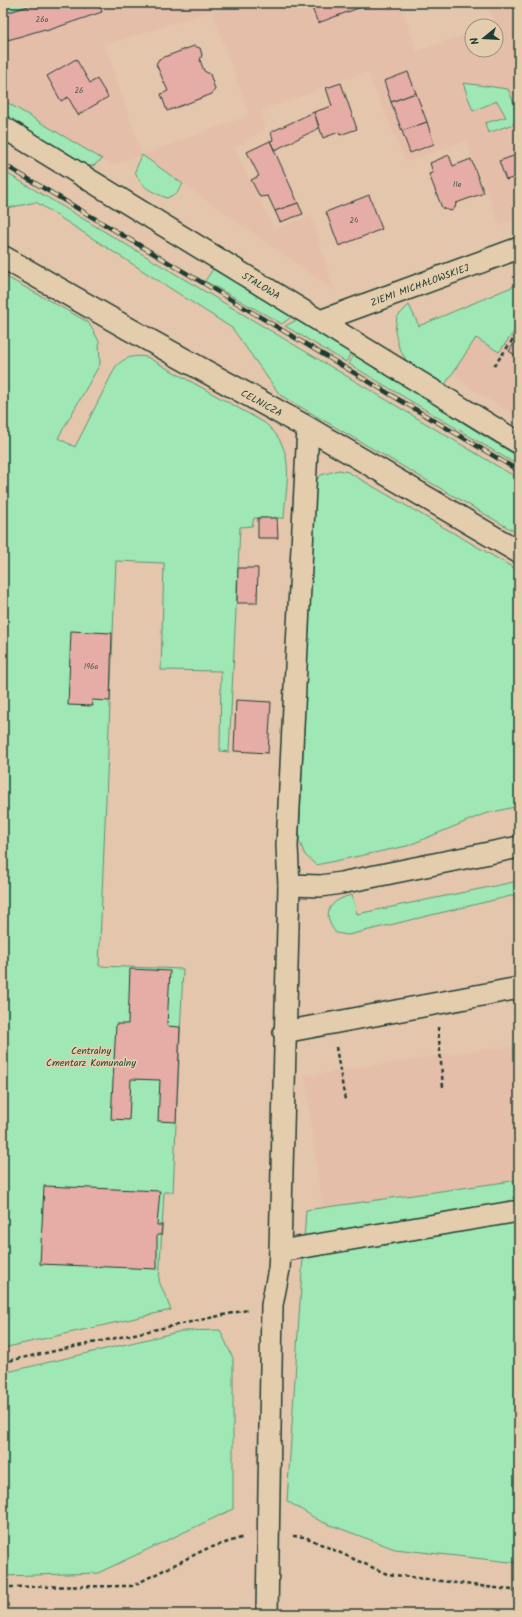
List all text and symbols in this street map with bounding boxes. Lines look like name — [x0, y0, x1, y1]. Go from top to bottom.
house number: 26a — [36, 13, 49, 26]
north arrow — [464, 18, 504, 58]
text: N — [466, 35, 485, 47]
house number: 26 — [74, 84, 84, 97]
house number: 11e — [453, 178, 462, 191]
house number: 24 — [349, 214, 359, 227]
street label: ZIEMI MICHAŁOWSKIEJ — [368, 260, 472, 311]
street label: STALOWA — [239, 268, 283, 304]
street label: CELNICZA — [238, 385, 285, 421]
house number: 196a — [84, 660, 99, 673]
park label: Centralny Cmentarz Komunalny — [46, 1043, 136, 1071]

